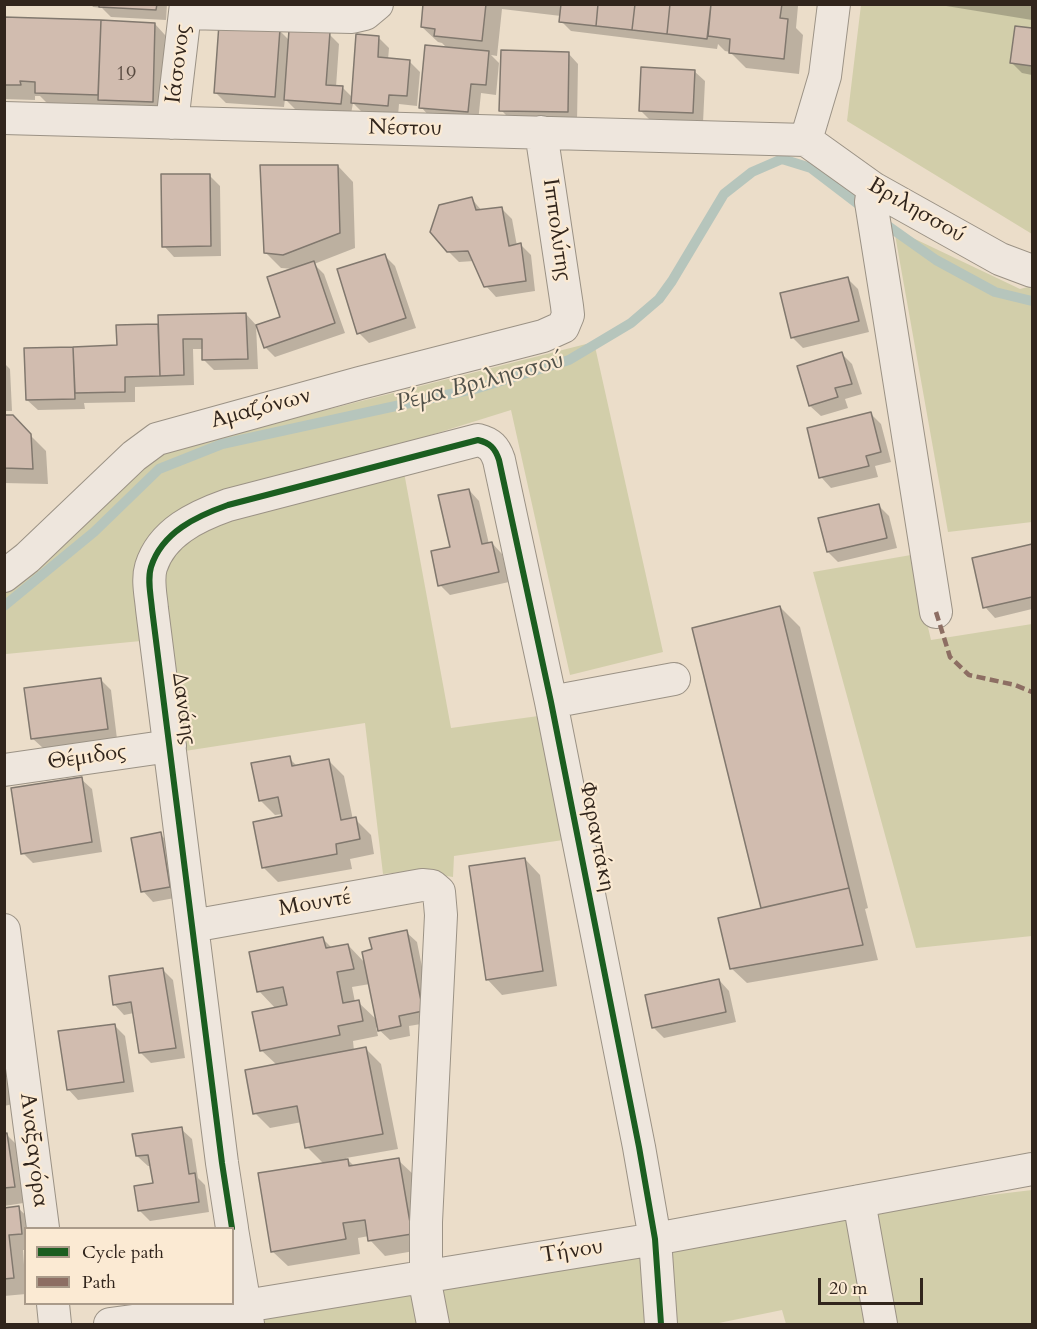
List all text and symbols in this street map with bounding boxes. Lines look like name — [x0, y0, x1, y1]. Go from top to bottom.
street label: Ιάσονος — [161, 23, 197, 105]
house number: 19 — [116, 63, 136, 87]
street label: Νέστου — [368, 115, 442, 143]
street label: Βριλησσού — [863, 173, 969, 249]
street label: Ιππολύτης — [536, 177, 576, 283]
water label: Ρέμα Βριλησσού — [393, 347, 567, 419]
street label: Αμαζόνων — [208, 383, 314, 435]
street label: Δανάης — [165, 671, 201, 747]
street label: Θέμιδος — [46, 739, 128, 777]
street label: Φαραντάκη — [572, 780, 620, 894]
street label: Μουντέ — [277, 885, 353, 923]
street label: Αναξαγόρα — [13, 1092, 53, 1208]
legend — [24, 1227, 234, 1305]
street label: Τήνου — [539, 1234, 605, 1270]
text: Cycle path — [82, 1240, 164, 1265]
scale bar — [821, 1266, 926, 1304]
text: Path — [82, 1270, 116, 1295]
text: 20 m — [829, 1276, 868, 1301]

